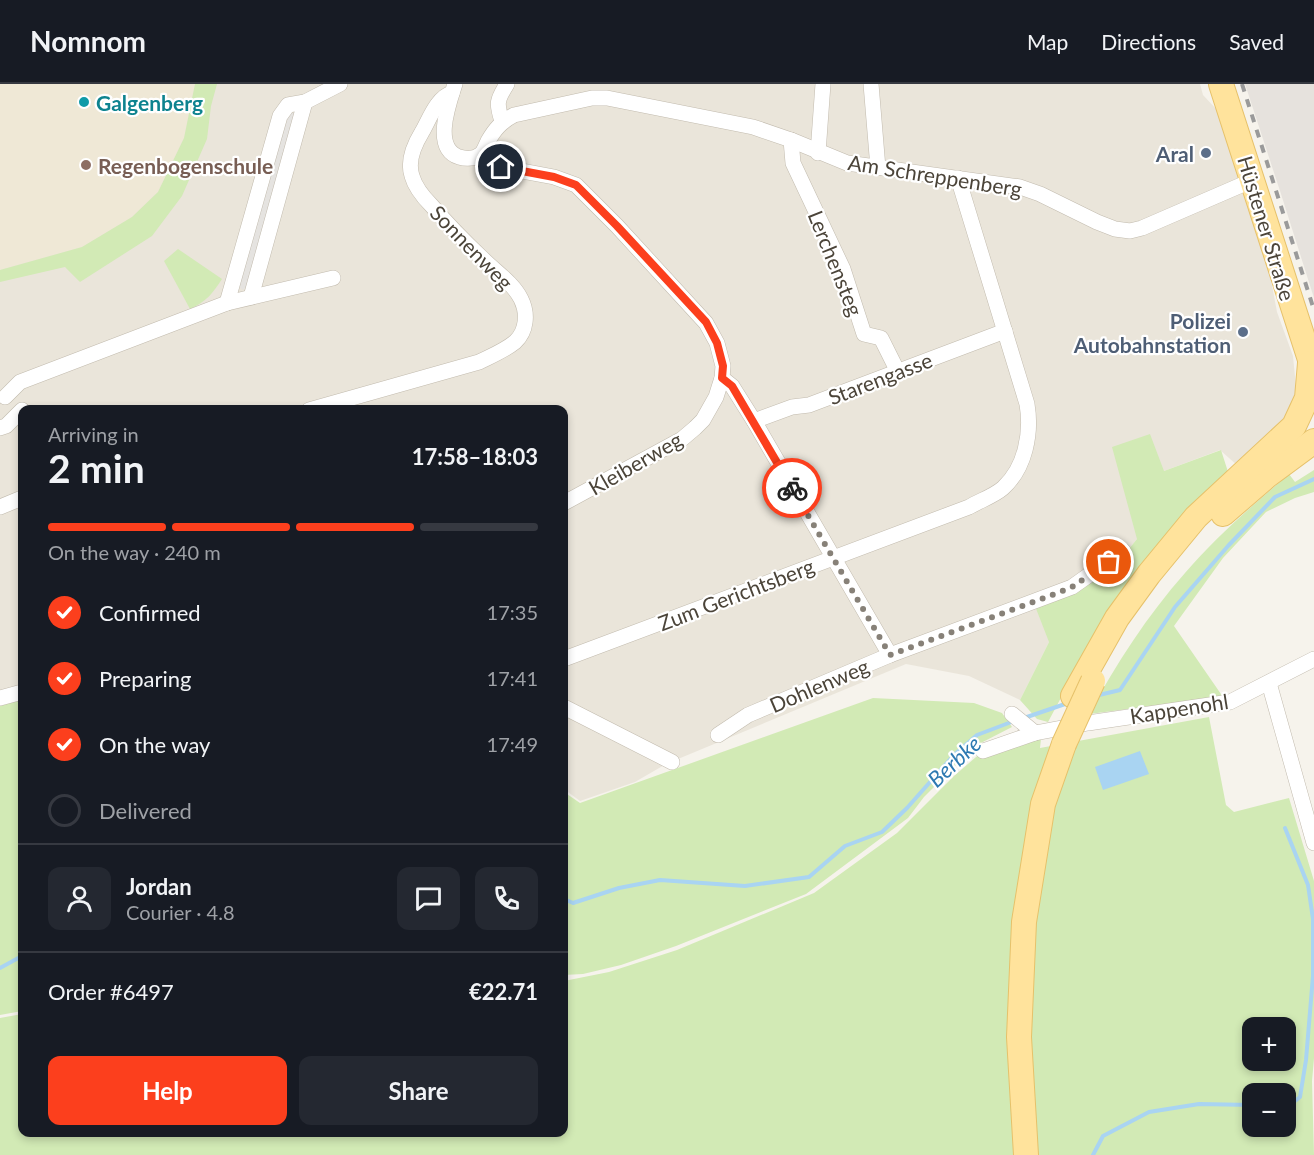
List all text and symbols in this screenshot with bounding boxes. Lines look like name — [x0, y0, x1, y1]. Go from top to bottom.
text: Nomnom — [30, 24, 146, 58]
text: Map — [1027, 29, 1068, 54]
text: Directions — [1101, 29, 1196, 54]
text: Saved — [1229, 29, 1284, 54]
place label: Galgenberg — [96, 90, 203, 115]
marker: Galgenberg — [77, 95, 91, 109]
pin — [475, 141, 526, 192]
place label: Aral — [1155, 141, 1194, 166]
marker: Aral — [1199, 146, 1213, 160]
street label: Am Schreppenberg — [846, 149, 1024, 201]
icon: home — [484, 150, 517, 183]
place label: Regenbogenschule — [98, 153, 273, 178]
street label: Hüstener Straße — [1233, 153, 1301, 303]
marker: Regenbogenschule — [79, 158, 93, 172]
street label: Sonnenweg — [426, 200, 518, 295]
street label: Lerchensteg — [804, 207, 868, 319]
place label: Polizei Autobahnstation — [1073, 308, 1231, 357]
marker: Polizei Autobahnstation — [1236, 325, 1250, 339]
street label: Starengasse — [824, 347, 936, 409]
text: Arriving in — [48, 422, 139, 446]
street label: Kleiberweg — [584, 426, 686, 500]
text: 17:58–18:03 — [412, 443, 538, 470]
text: 2 min — [48, 445, 145, 491]
courier — [762, 458, 822, 518]
icon: bike — [776, 472, 809, 505]
pin — [1083, 536, 1134, 587]
text: On the way · 240 m — [48, 540, 221, 564]
icon: bag — [1092, 545, 1125, 578]
street label: Zum Gerichtsberg — [655, 553, 818, 635]
icon: check — [48, 596, 81, 629]
text: Confirmed — [99, 599, 201, 626]
text: 17:35 — [487, 600, 538, 624]
street label: Dohlenweg — [766, 653, 873, 717]
icon: check — [48, 662, 81, 695]
text: Preparing — [99, 665, 191, 692]
text: 17:41 — [487, 666, 538, 690]
street label: Kappenohl — [1128, 688, 1230, 728]
icon: check — [48, 728, 81, 761]
water label: Berbke — [922, 730, 986, 792]
text: On the way — [99, 731, 210, 758]
text: 17:49 — [487, 732, 538, 756]
text: Delivered — [99, 797, 192, 824]
button: person — [48, 867, 111, 930]
button: chat — [397, 867, 460, 930]
button: phone — [475, 867, 538, 930]
text: Jordan — [126, 873, 192, 900]
text: Courier · 4.8 — [126, 900, 235, 924]
text: Order #6497 — [48, 978, 174, 1005]
text: €22.71 — [469, 978, 538, 1005]
map controls — [1242, 1017, 1296, 1137]
button: + — [1242, 1017, 1296, 1071]
button: Help — [48, 1056, 287, 1125]
button: Share — [299, 1056, 538, 1125]
button: − — [1242, 1083, 1296, 1137]

